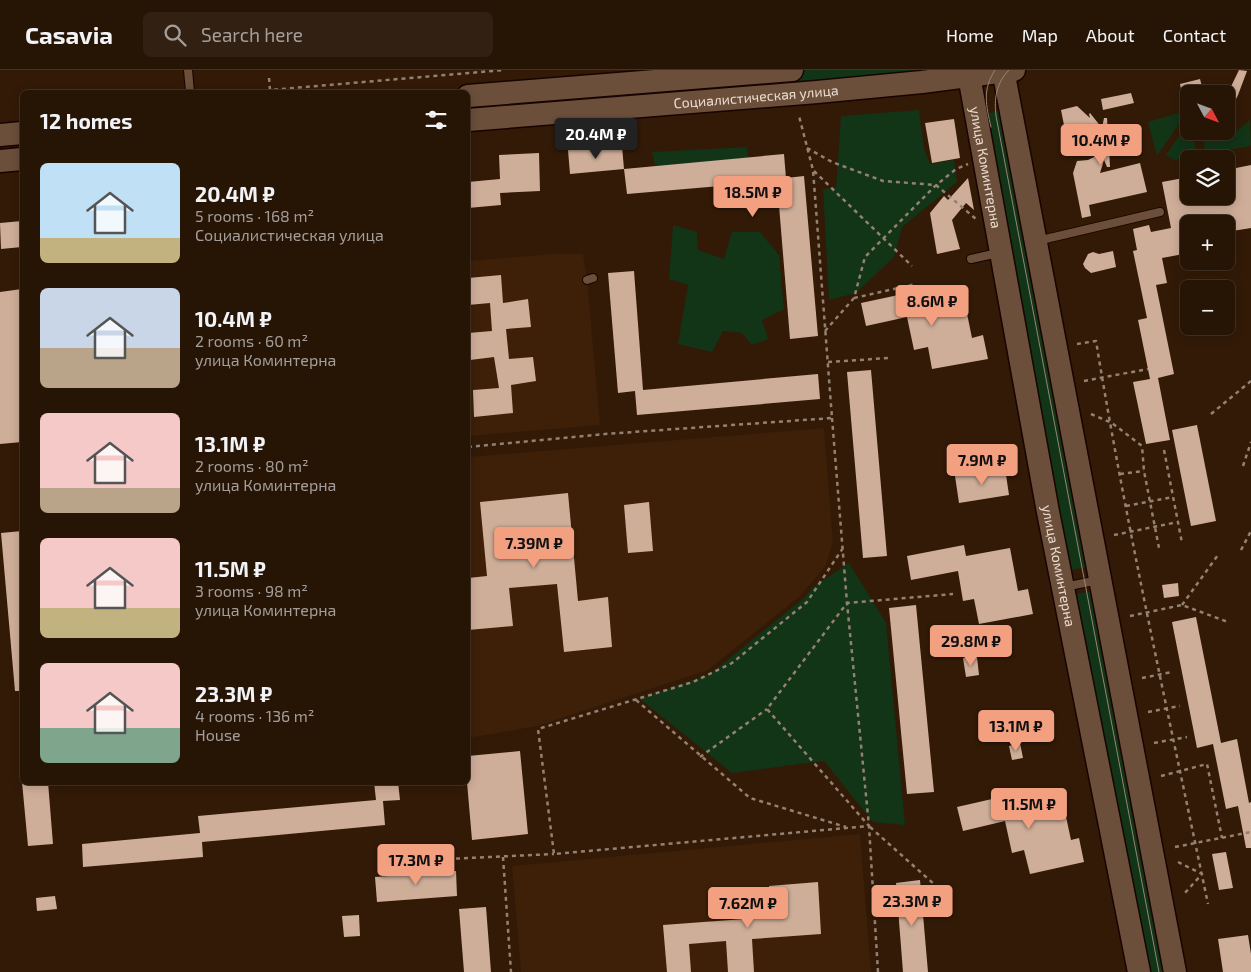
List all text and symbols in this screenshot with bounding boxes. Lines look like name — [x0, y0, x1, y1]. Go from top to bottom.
search box — [143, 12, 493, 57]
text: Casavia — [25, 20, 113, 49]
icon: search — [161, 21, 189, 49]
text: Search here — [201, 23, 303, 46]
text: Home — [946, 24, 994, 46]
text: Map — [1022, 24, 1058, 46]
text: About — [1086, 24, 1135, 46]
text: Contact — [1163, 24, 1226, 46]
street label: Социалистическая улица — [673, 81, 839, 111]
north arrow — [1180, 85, 1235, 140]
map controls — [1180, 85, 1235, 335]
street label: улица Коминтерна — [967, 105, 1006, 230]
icon: filters — [422, 106, 450, 134]
text: 12 homes — [40, 108, 132, 133]
pin: 20.4M ₽ — [550, 118, 642, 160]
text: 20.4M ₽ — [566, 124, 626, 143]
pin: 10.4M ₽ — [1055, 124, 1147, 166]
text: 10.4M ₽ — [1072, 130, 1130, 149]
button: layers — [1180, 150, 1235, 205]
pin: 18.5M ₽ — [707, 176, 799, 218]
text: 20.4M ₽ — [195, 181, 275, 206]
text: 18.5M ₽ — [724, 182, 782, 201]
icon: home — [80, 183, 140, 243]
text: 5 rooms · 168 m² — [195, 206, 314, 225]
button: + — [1180, 215, 1235, 270]
text: Социалистическая улица — [195, 225, 384, 244]
button: − — [1180, 280, 1235, 335]
pin: 8.6M ₽ — [891, 284, 973, 327]
text: 8.6M ₽ — [907, 291, 957, 310]
text: 10.4M ₽ — [195, 306, 272, 331]
icon: home — [80, 308, 140, 368]
text: 2 rooms · 60 m² — [195, 331, 308, 350]
text: улица Коминтерна — [195, 350, 336, 369]
text: 13.1M ₽ — [195, 431, 265, 456]
icon: home — [80, 433, 140, 493]
pin: 7.9M ₽ — [941, 444, 1023, 486]
text: 7.9M ₽ — [958, 450, 1006, 469]
text: 2 rooms · 80 m² — [195, 456, 309, 475]
text: улица Коминтерна — [195, 475, 336, 494]
street label: улица Коминтерна — [1039, 503, 1079, 628]
pin: 7.39M ₽ — [488, 526, 580, 569]
text: 7.39M ₽ — [505, 533, 563, 552]
text: 11.5M ₽ — [195, 556, 266, 581]
icon: home — [80, 558, 140, 618]
text: 3 rooms · 98 m² — [195, 581, 308, 600]
text: улица Коминтерна — [195, 600, 336, 619]
pin: 29.8M ₽ — [925, 624, 1017, 667]
text: 29.8M ₽ — [941, 631, 1001, 650]
text: 23.3M ₽ — [195, 681, 272, 706]
icon: home — [80, 683, 140, 743]
text: 4 rooms · 136 m² — [195, 706, 314, 725]
pin: 13.1M ₽ — [970, 710, 1062, 752]
text: 13.1M ₽ — [989, 716, 1043, 735]
text: House — [195, 725, 241, 744]
pin: 11.5M ₽ — [983, 788, 1075, 830]
text: 11.5M ₽ — [1002, 794, 1056, 813]
pin: 17.3M ₽ — [370, 844, 462, 886]
text: 17.3M ₽ — [388, 850, 444, 869]
pin: 23.3M ₽ — [866, 884, 958, 927]
pin: 7.62M ₽ — [702, 886, 794, 929]
text: 23.3M ₽ — [883, 891, 941, 910]
text: 7.62M ₽ — [719, 893, 777, 912]

